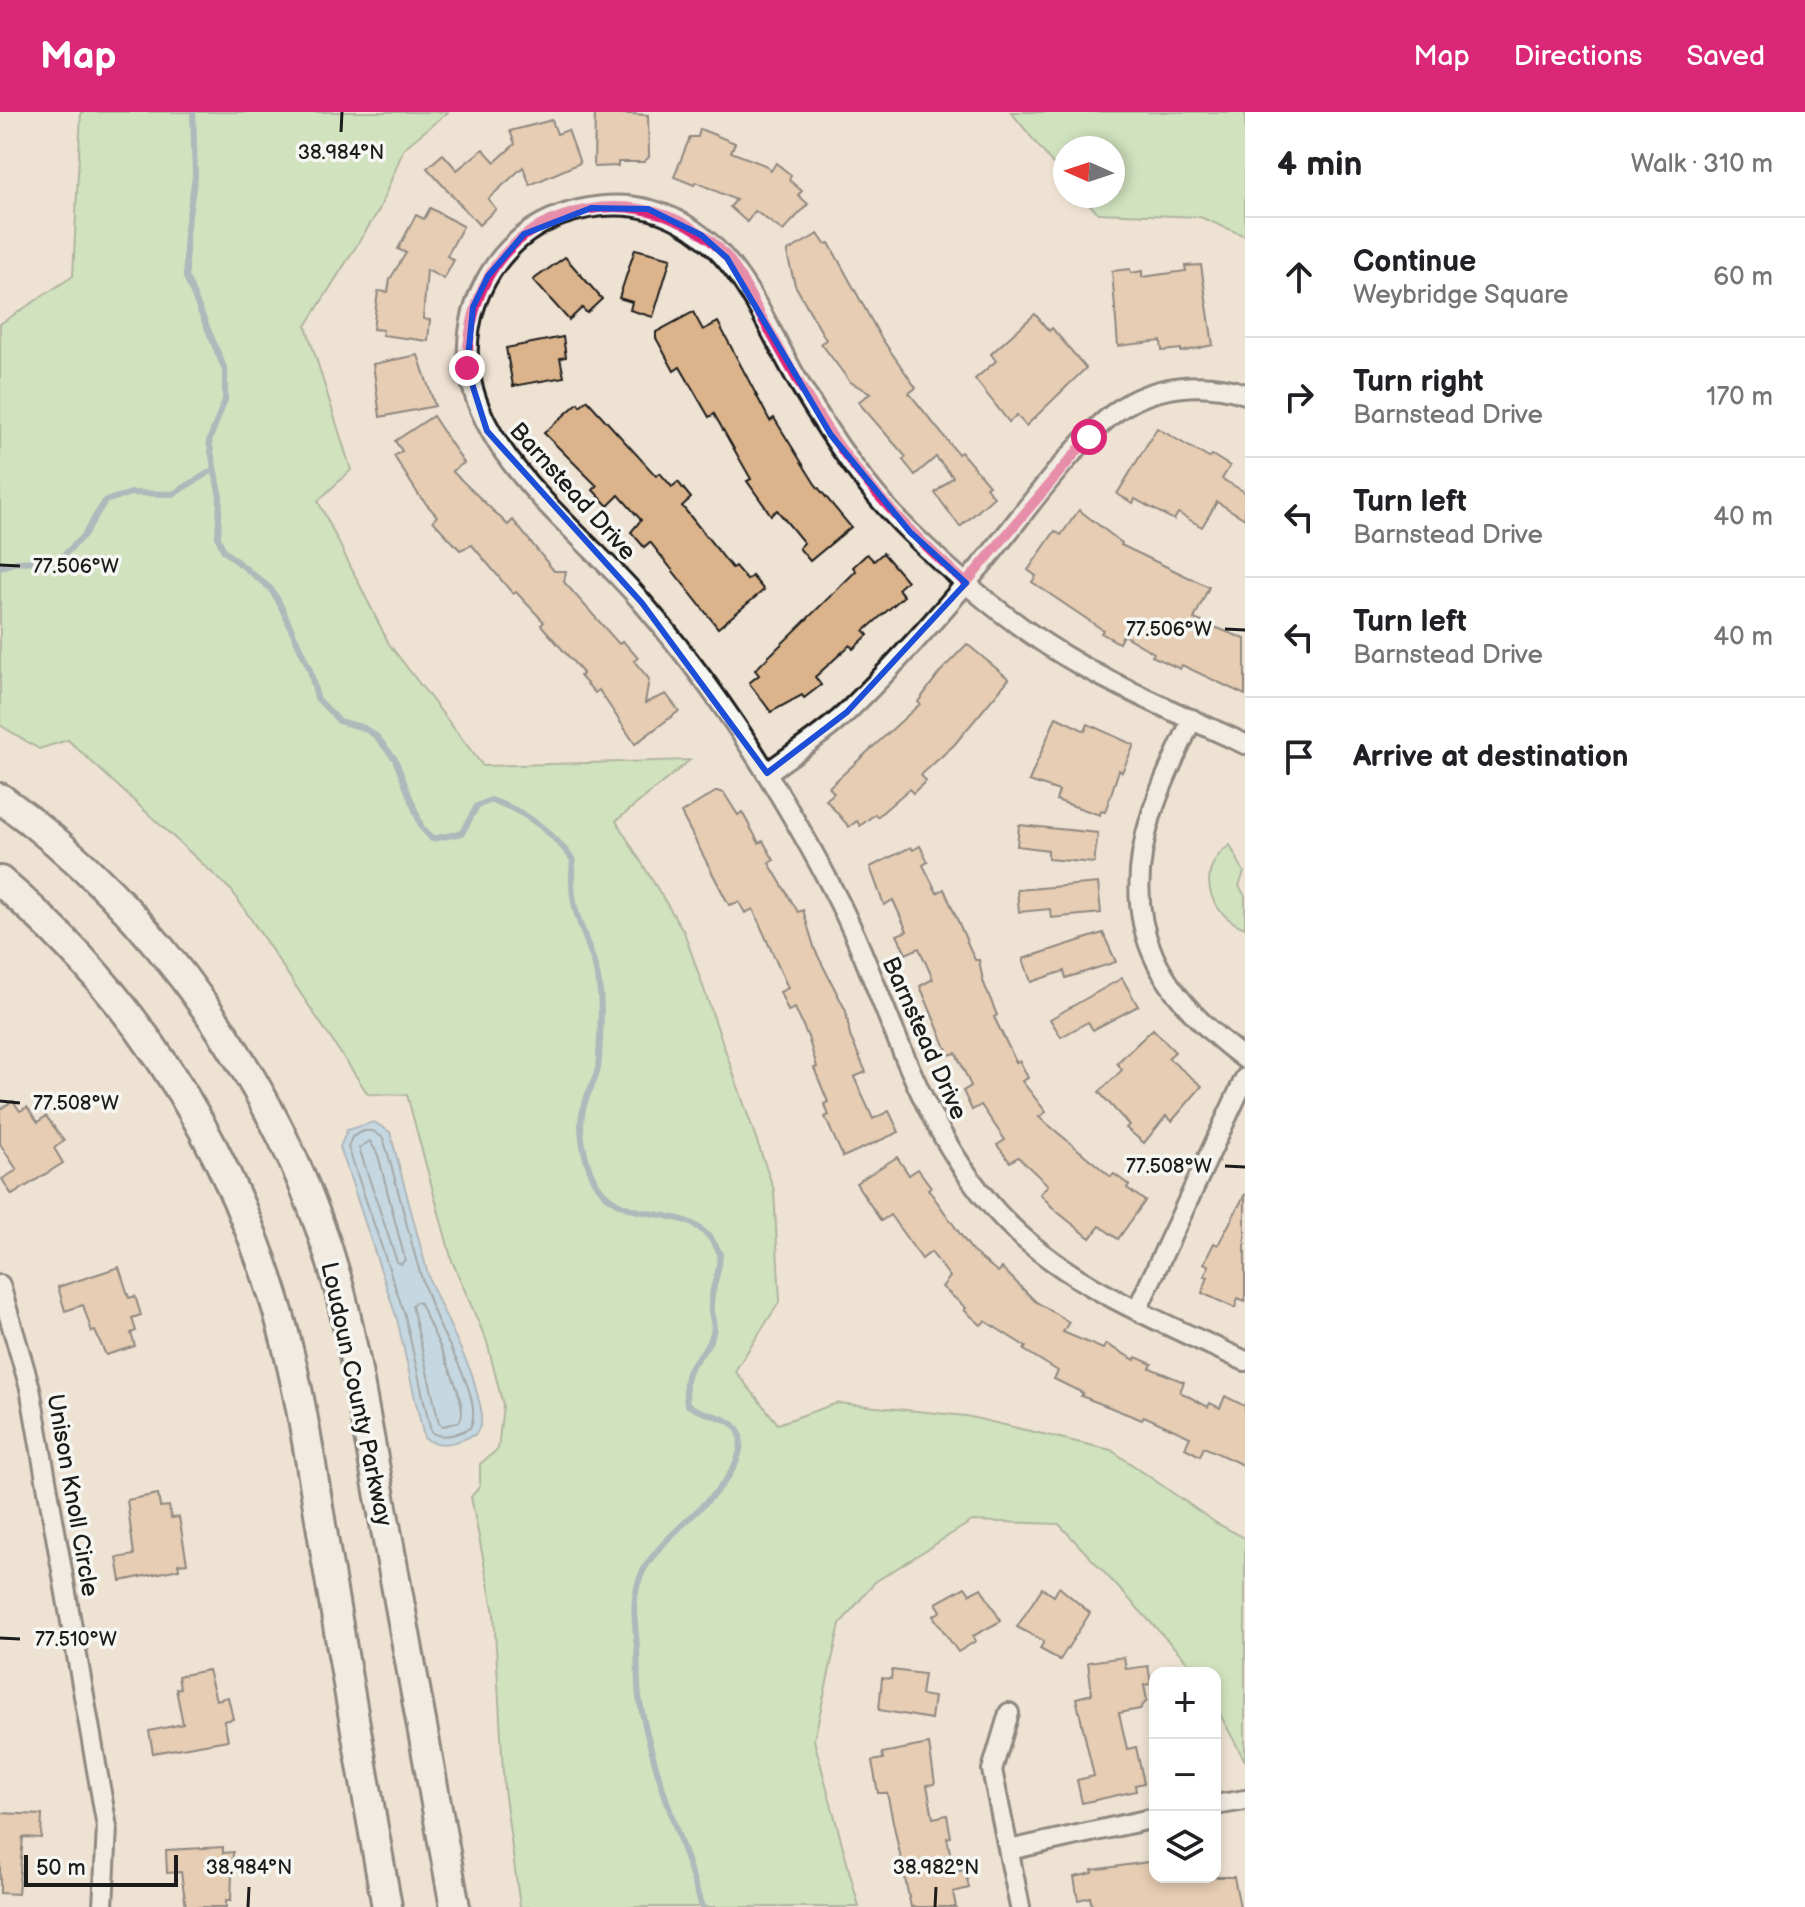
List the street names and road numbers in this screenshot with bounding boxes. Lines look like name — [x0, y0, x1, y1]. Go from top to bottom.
street label: Barnstead Drive — [503, 417, 642, 566]
street label: Barnstead Drive — [876, 952, 973, 1124]
street label: Loudoun County Parkway — [314, 1259, 399, 1529]
street label: Unison Knoll Circle — [40, 1392, 105, 1599]

